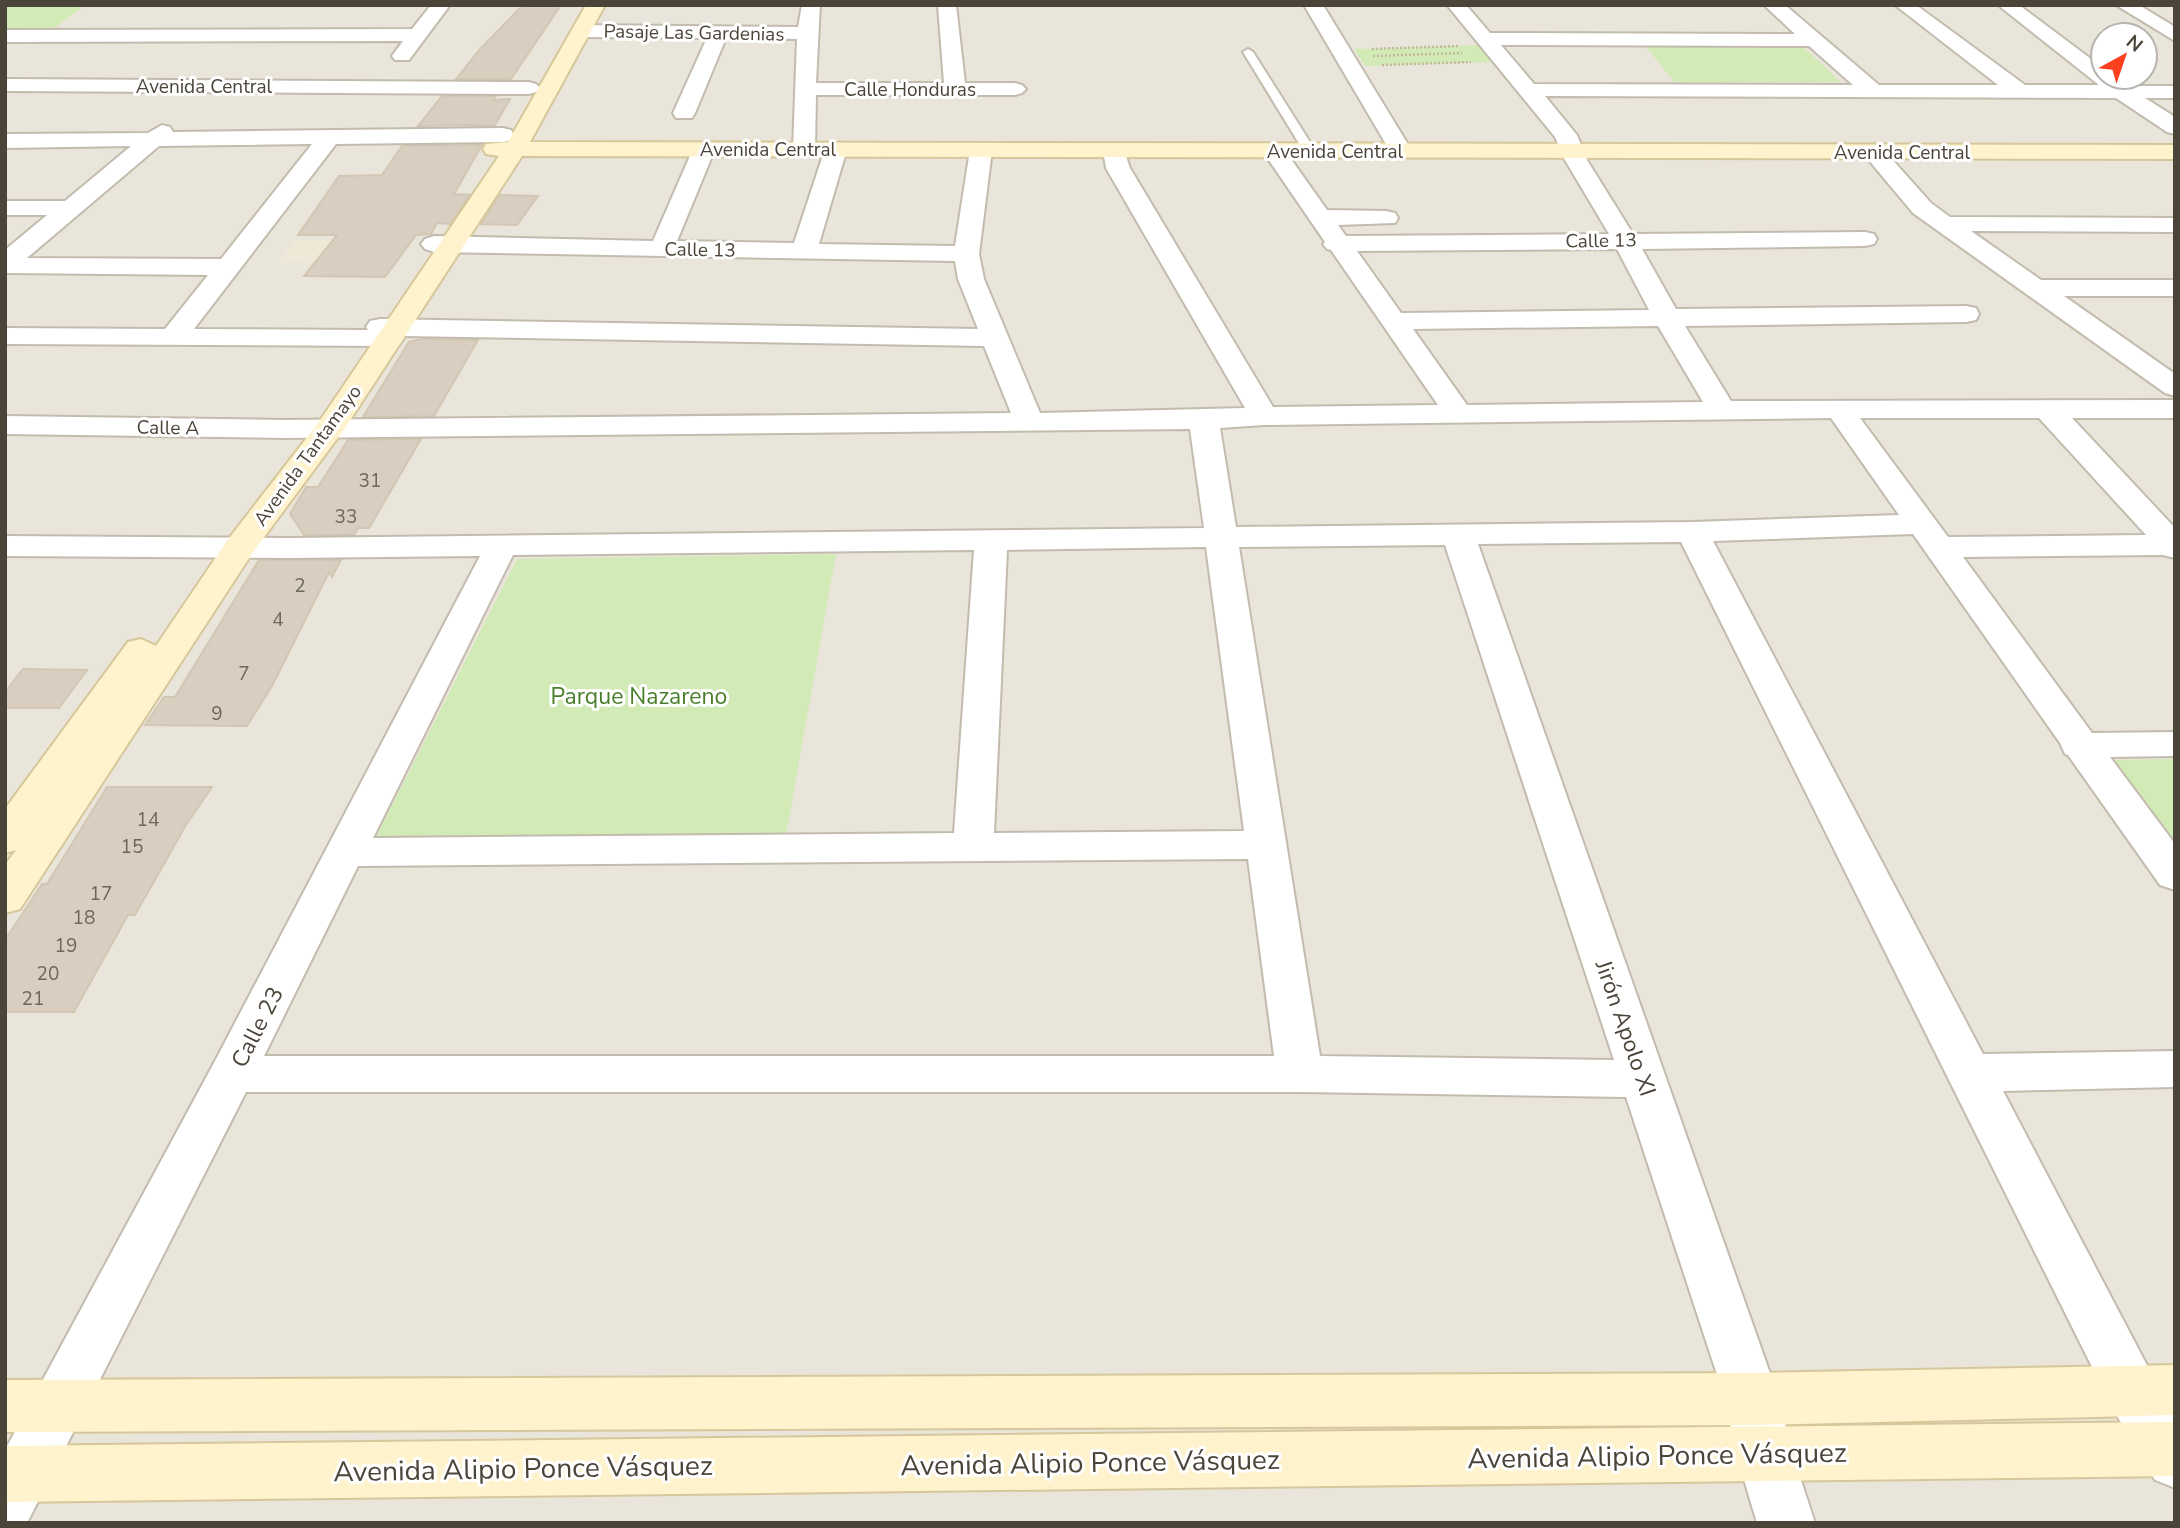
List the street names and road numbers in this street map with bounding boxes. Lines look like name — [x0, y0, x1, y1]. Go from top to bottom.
street label: Pasaje Las Gardenias — [603, 18, 785, 48]
street label: Avenida Central — [136, 74, 273, 100]
street label: Calle Honduras — [844, 77, 976, 103]
street label: Avenida Central — [700, 137, 837, 163]
street label: Avenida Central — [1267, 139, 1404, 165]
street label: Avenida Central — [1834, 140, 1971, 166]
street label: Calle 13 — [1565, 227, 1637, 255]
street label: Calle 13 — [664, 236, 736, 264]
street label: Avenida Tantamayo — [248, 380, 368, 531]
street label: Calle A — [136, 414, 200, 442]
street label: Jirón Apolo XI — [1587, 955, 1663, 1100]
street label: Calle 23 — [224, 982, 291, 1073]
street label: Avenida Alipio Ponce Vásquez — [1467, 1434, 1847, 1478]
street label: Avenida Alipio Ponce Vásquez — [900, 1441, 1280, 1485]
street label: Avenida Alipio Ponce Vásquez — [333, 1447, 713, 1491]

